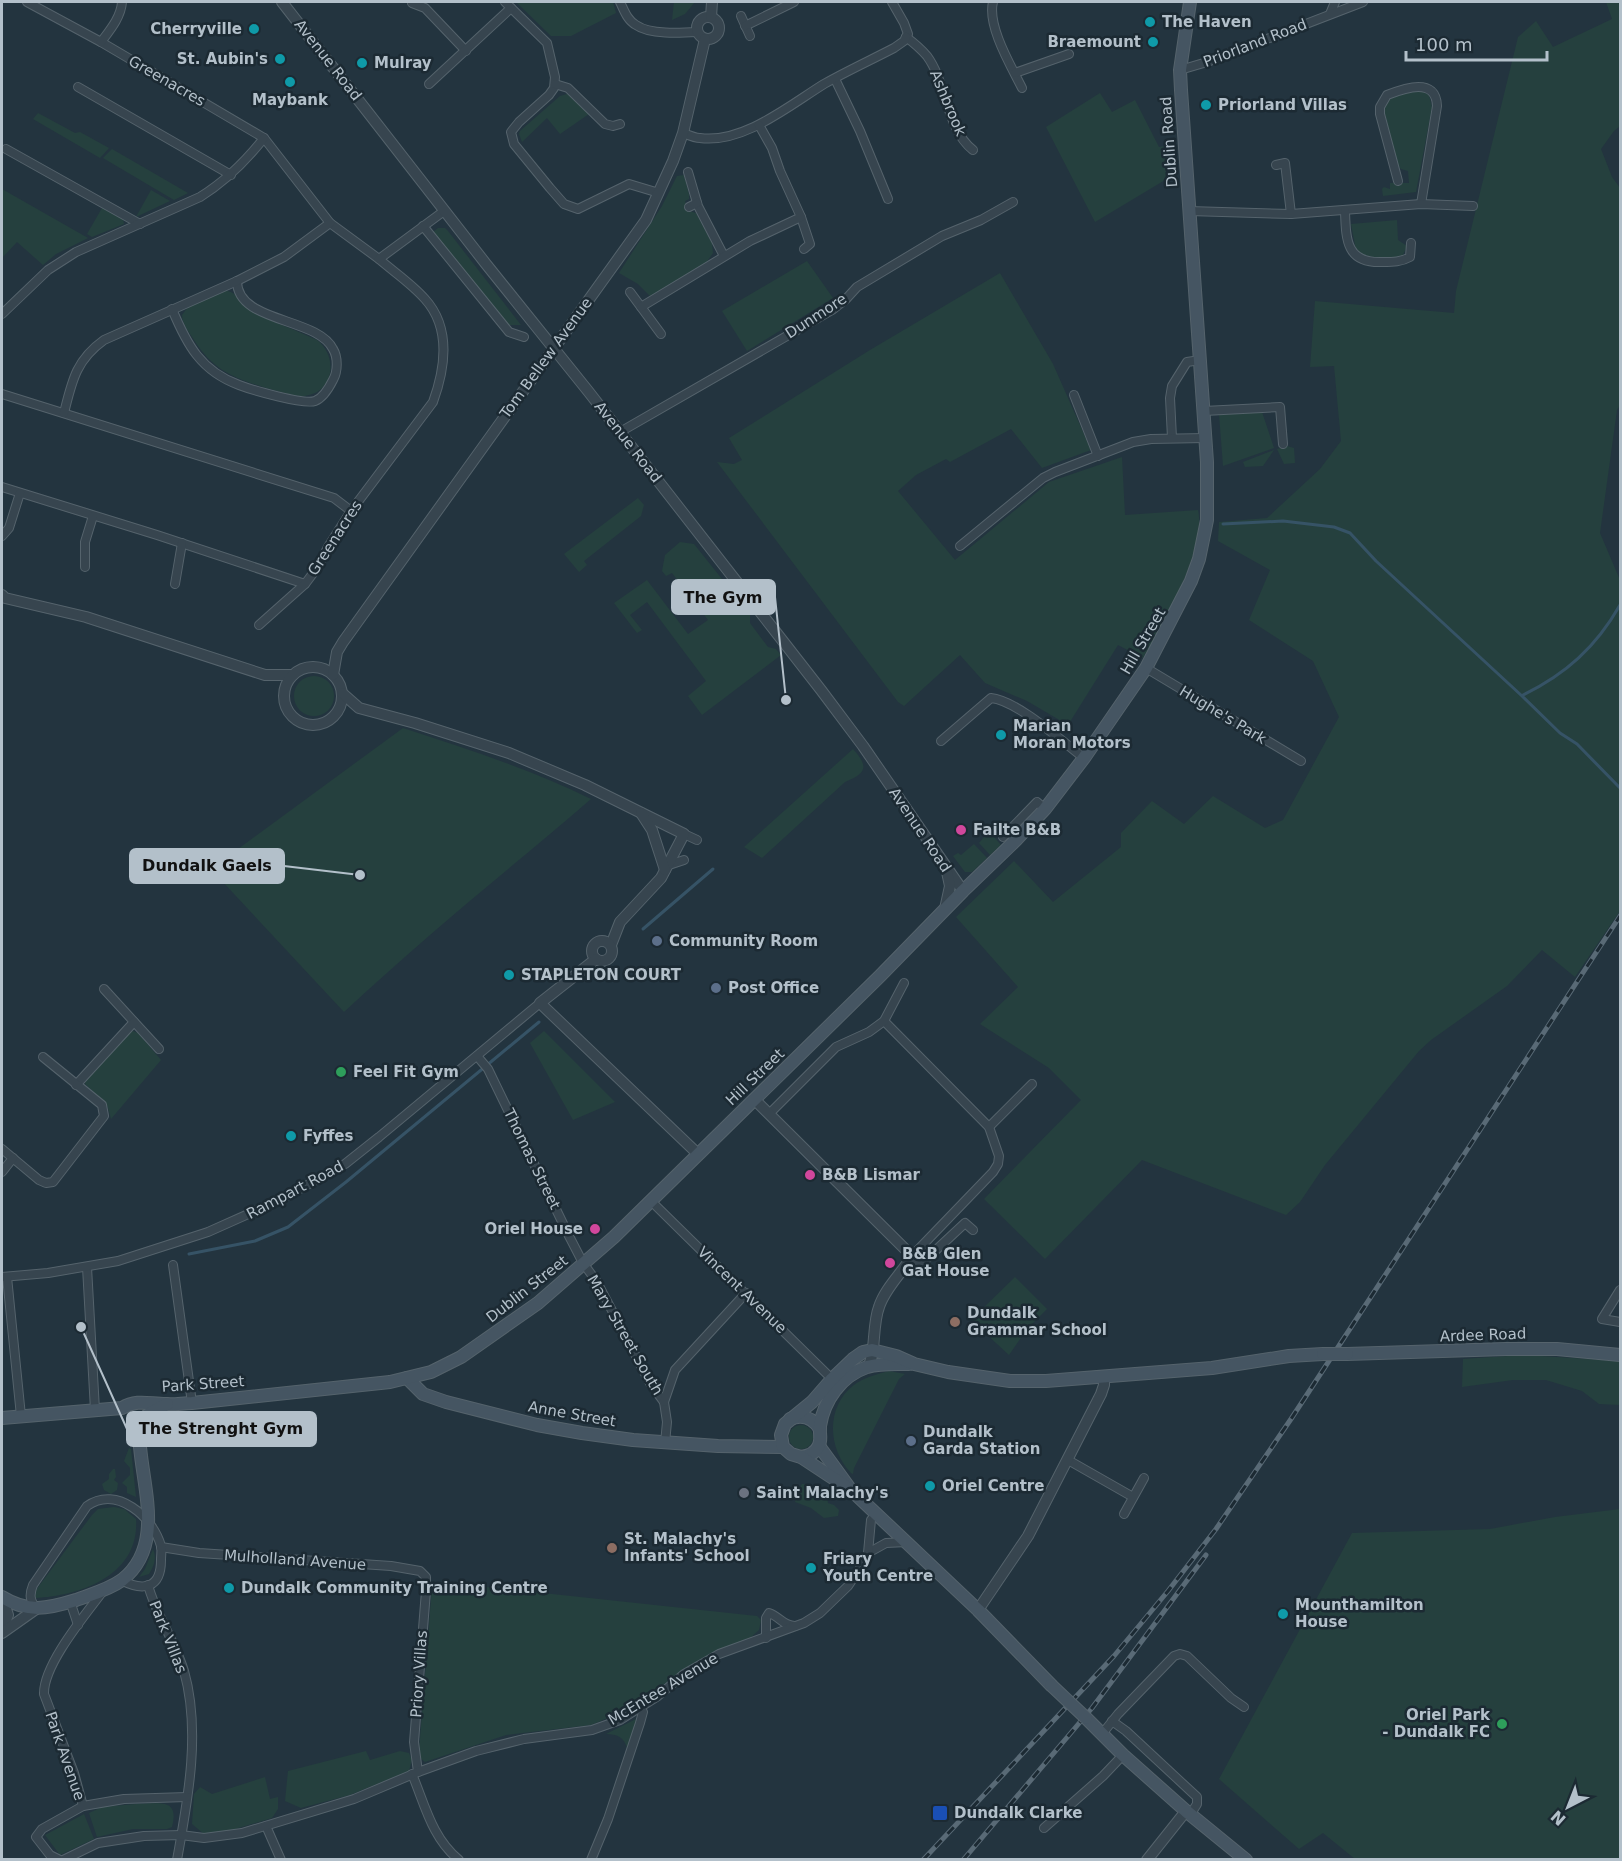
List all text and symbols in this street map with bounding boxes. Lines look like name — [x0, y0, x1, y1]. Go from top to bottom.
place label: The Haven — [1162, 13, 1252, 31]
marker: The Haven — [1143, 15, 1157, 29]
street label: Priorland Road — [1201, 15, 1309, 71]
street label: Avenue Road — [291, 16, 365, 104]
place label: Cherryville — [150, 20, 242, 38]
marker: Cherryville — [247, 22, 261, 36]
scale bar — [1406, 24, 1547, 62]
place label: Braemount — [1047, 33, 1141, 51]
text: 100 m — [1415, 34, 1473, 55]
marker: Braemount — [1146, 35, 1160, 49]
place label: St. Aubin's — [177, 50, 268, 68]
street label: Greenacres — [125, 52, 209, 110]
marker: St. Aubin's — [273, 52, 287, 66]
place label: Mulray — [374, 54, 432, 72]
marker: Mulray — [355, 56, 369, 70]
street label: Ashbrook — [926, 67, 970, 139]
marker: Maybank — [283, 75, 297, 89]
place label: Maybank — [252, 91, 329, 109]
street label: Dublin Road — [1157, 96, 1181, 188]
place label: Priorland Villas — [1218, 96, 1347, 114]
marker: Priorland Villas — [1199, 98, 1213, 112]
street label: Dunmore — [782, 290, 850, 342]
street label: Tom Bellew Avenue — [496, 294, 596, 423]
street label: Avenue Road — [591, 398, 665, 486]
street label: Greenacres — [304, 497, 366, 579]
callout: The Gym — [672, 580, 775, 614]
text: The Gym — [684, 588, 762, 607]
street label: Hill Street — [1117, 604, 1169, 678]
street label: Hughe's Park — [1176, 682, 1270, 748]
place label: Marian Moran Motors — [1013, 717, 1131, 752]
marker: Marian Moran Motors — [994, 728, 1008, 742]
street label: Avenue Road — [885, 784, 955, 876]
place label: Failte B&B — [973, 821, 1061, 839]
marker: Failte B&B — [954, 823, 968, 837]
callout: Dundalk Gaels — [130, 849, 284, 883]
text: Dundalk Gaels — [142, 856, 272, 875]
place label: Community Room — [669, 932, 818, 950]
marker: Community Room — [650, 934, 664, 948]
place label: STAPLETON COURT — [521, 966, 682, 984]
marker: STAPLETON COURT — [502, 968, 516, 982]
place label: Post Office — [728, 979, 819, 997]
marker: Post Office — [709, 981, 723, 995]
street label: Hill Street — [722, 1045, 788, 1109]
place label: Feel Fit Gym — [353, 1063, 459, 1081]
marker: Feel Fit Gym — [334, 1065, 348, 1079]
street label: Thomas Street — [499, 1105, 564, 1212]
place label: Fyffes — [303, 1127, 354, 1145]
marker: Fyffes — [284, 1129, 298, 1143]
street label: Rampart Road — [244, 1157, 346, 1223]
place label: B&B Lismar — [822, 1166, 921, 1184]
marker: B&B Lismar — [803, 1168, 817, 1182]
place label: Oriel House — [485, 1220, 583, 1238]
marker: Oriel House — [588, 1222, 602, 1236]
street label: Vincent Avenue — [694, 1243, 790, 1337]
place label: B&B Glen Gat House — [902, 1245, 989, 1280]
street label: Dublin Street — [483, 1251, 572, 1327]
marker: B&B Glen Gat House — [883, 1256, 897, 1270]
street label: Mary Street South — [583, 1272, 667, 1398]
place label: Dundalk Grammar School — [967, 1304, 1107, 1339]
marker: Dundalk Grammar School — [948, 1315, 962, 1329]
street label: Ardee Road — [1439, 1324, 1527, 1346]
street label: Park Street — [161, 1372, 245, 1396]
street label: Anne Street — [527, 1397, 617, 1431]
callout: The Strenght Gym — [127, 1412, 316, 1446]
text: The Strenght Gym — [139, 1419, 303, 1438]
place label: Dundalk Garda Station — [923, 1423, 1040, 1458]
marker: Dundalk Garda Station — [904, 1434, 918, 1448]
place label: Oriel Centre — [942, 1477, 1044, 1495]
marker: Oriel Centre — [923, 1479, 937, 1493]
place label: Saint Malachy's — [756, 1484, 888, 1502]
marker: Saint Malachy's — [737, 1486, 751, 1500]
place label: St. Malachy's Infants' School — [624, 1530, 750, 1565]
marker: St. Malachy's Infants' School — [605, 1541, 619, 1555]
street label: Mulholland Avenue — [223, 1546, 367, 1574]
place label: Friary Youth Centre — [822, 1550, 933, 1585]
marker: Friary Youth Centre — [804, 1561, 818, 1575]
place label: Dundalk Community Training Centre — [241, 1579, 548, 1597]
marker: Dundalk Community Training Centre — [222, 1581, 236, 1595]
place label: Mounthamilton House — [1295, 1596, 1424, 1631]
street label: Park Villas — [145, 1598, 191, 1676]
marker: Mounthamilton House — [1276, 1607, 1290, 1621]
street label: Priory Villas — [407, 1630, 431, 1718]
street label: McEntee Avenue — [605, 1649, 721, 1729]
place label: Oriel Park - Dundalk FC — [1382, 1706, 1491, 1741]
street label: Park Avenue — [41, 1709, 89, 1803]
marker: Oriel Park - Dundalk FC — [1495, 1717, 1509, 1731]
north arrow — [1538, 1777, 1598, 1837]
marker: Dundalk Clarke — [931, 1804, 949, 1822]
place label: Dundalk Clarke — [954, 1804, 1082, 1822]
text: N — [1547, 1806, 1570, 1829]

